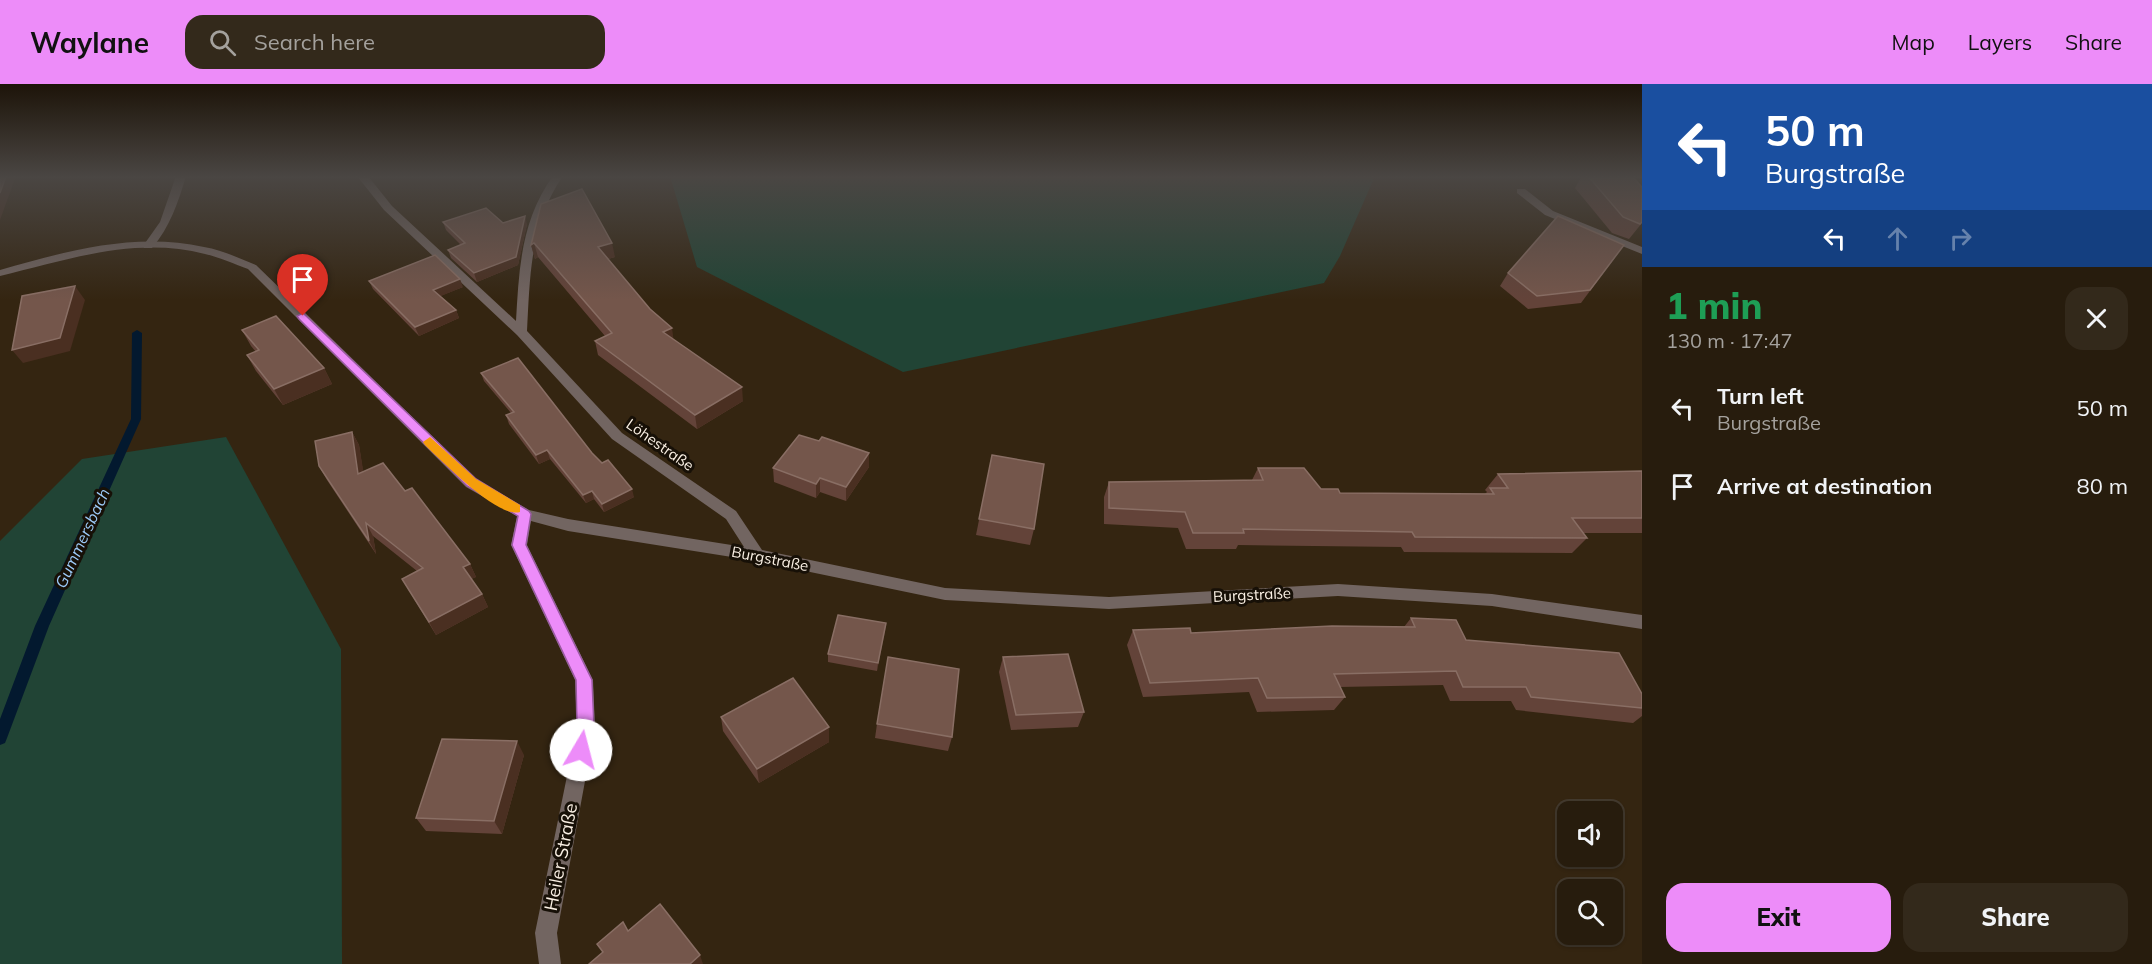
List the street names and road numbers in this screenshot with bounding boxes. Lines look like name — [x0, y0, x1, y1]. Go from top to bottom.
street label: Löhestraße — [623, 414, 698, 475]
street label: Burgstraße — [730, 542, 810, 575]
street label: Burgstraße — [1213, 583, 1291, 606]
street label: Heiler Straße — [539, 801, 582, 913]

